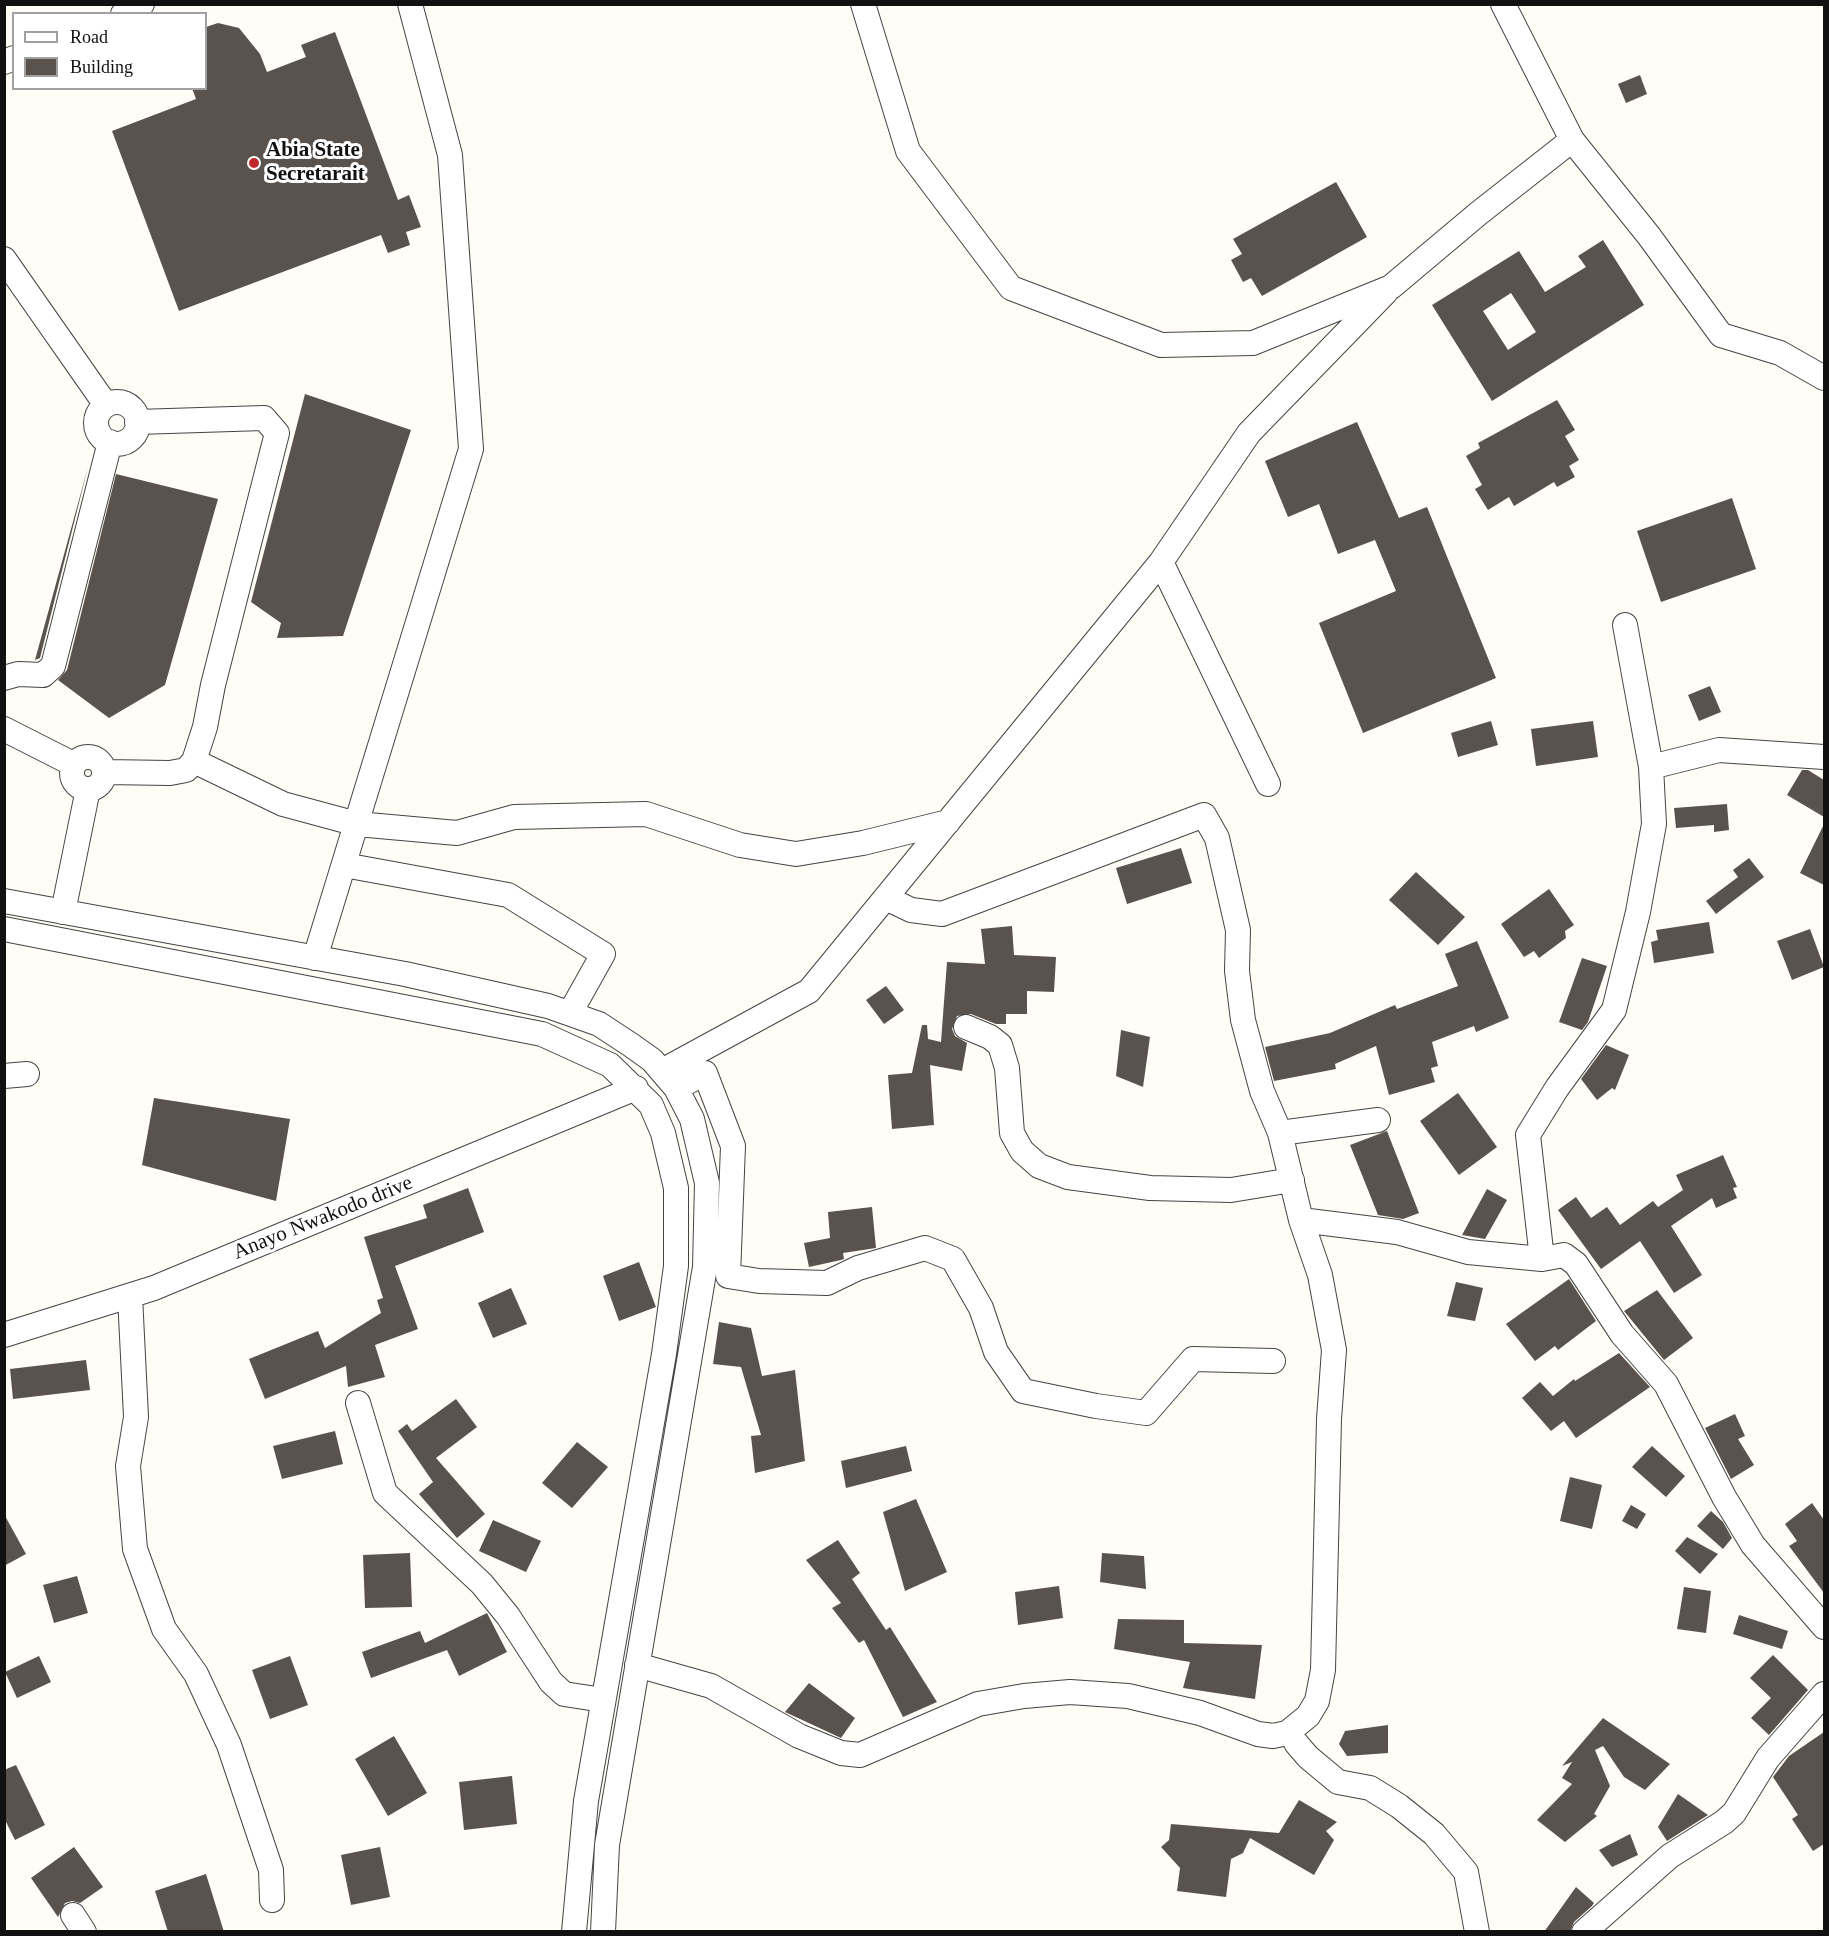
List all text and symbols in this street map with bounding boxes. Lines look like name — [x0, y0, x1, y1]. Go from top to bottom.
legend — [12, 12, 207, 90]
text: Road — [70, 27, 108, 47]
text: Building — [70, 57, 133, 77]
place label: Abia State Secretarait — [266, 138, 365, 188]
marker: Abia State Secretarait — [247, 156, 261, 170]
street label: Anayo Nwakodo drive — [230, 1170, 416, 1266]

